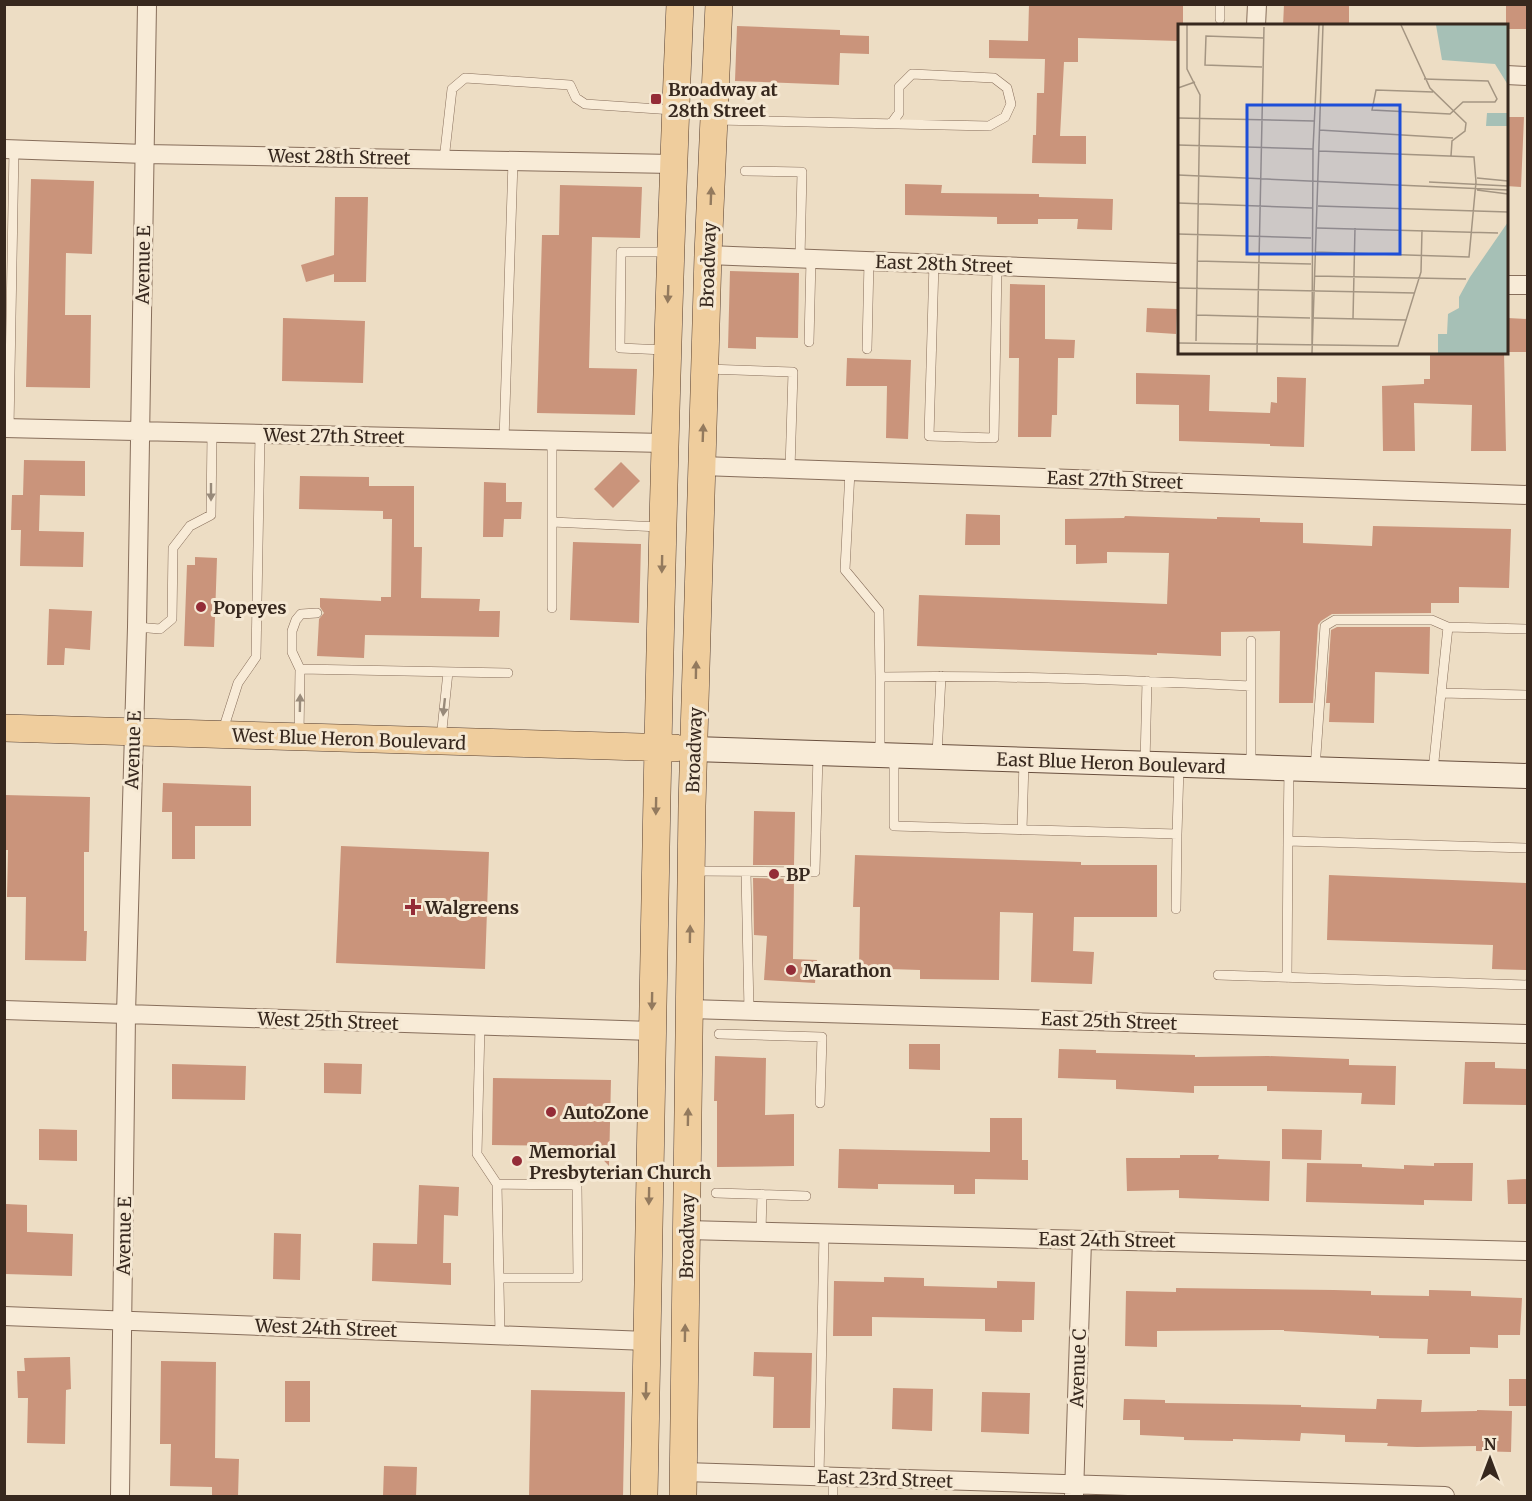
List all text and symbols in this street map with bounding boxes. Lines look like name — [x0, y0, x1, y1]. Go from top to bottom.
inset map — [1178, 24, 1508, 354]
place label: Broadway at 28th Street — [668, 78, 779, 122]
marker: Broadway at 28th Street — [649, 92, 663, 106]
street label: West 28th Street — [267, 144, 410, 170]
one-way arrow — [706, 186, 715, 205]
street label: Broadway — [695, 221, 721, 308]
street label: Avenue E — [131, 225, 155, 306]
street label: East 28th Street — [875, 250, 1013, 278]
one-way arrow — [663, 284, 673, 303]
street label: West 27th Street — [262, 423, 405, 449]
one-way arrow — [698, 423, 707, 442]
street label: East 27th Street — [1046, 466, 1184, 494]
one-way arrow — [207, 483, 216, 502]
one-way arrow — [657, 554, 667, 573]
place label: Popeyes — [213, 596, 286, 619]
marker: Popeyes — [194, 600, 208, 614]
one-way arrow — [692, 660, 701, 679]
one-way arrow — [295, 693, 304, 712]
one-way arrow — [439, 698, 449, 717]
street label: Broadway — [681, 706, 707, 793]
street label: Avenue E — [120, 710, 146, 791]
street label: West Blue Heron Boulevard — [230, 723, 467, 755]
street label: East Blue Heron Boulevard — [996, 748, 1226, 779]
one-way arrow — [652, 797, 661, 816]
place label: BP — [786, 863, 810, 886]
marker: BP — [767, 867, 781, 881]
place label: Walgreens — [424, 896, 519, 919]
marker: Walgreens — [406, 900, 420, 914]
one-way arrow — [686, 925, 695, 944]
place label: Marathon — [803, 959, 892, 982]
marker: Marathon — [784, 963, 798, 977]
one-way arrow — [648, 992, 657, 1011]
street label: West 25th Street — [256, 1007, 399, 1035]
street label: East 25th Street — [1040, 1007, 1178, 1035]
place label: AutoZone — [562, 1101, 649, 1124]
marker: AutoZone — [544, 1105, 558, 1119]
one-way arrow — [683, 1108, 693, 1127]
place label: Memorial Presbyterian Church — [529, 1140, 711, 1184]
marker: Memorial Presbyterian Church — [510, 1154, 524, 1168]
one-way arrow — [644, 1187, 654, 1206]
street label: Broadway — [675, 1192, 699, 1279]
street label: Avenue E — [112, 1196, 136, 1277]
street label: East 24th Street — [1038, 1227, 1176, 1253]
street label: West 24th Street — [253, 1314, 398, 1342]
one-way arrow — [681, 1324, 690, 1343]
street label: Avenue C — [1065, 1328, 1091, 1409]
one-way arrow — [641, 1382, 651, 1401]
north arrow — [1460, 1429, 1520, 1489]
text: N — [1484, 1434, 1497, 1454]
street label: East 23rd Street — [817, 1465, 953, 1493]

